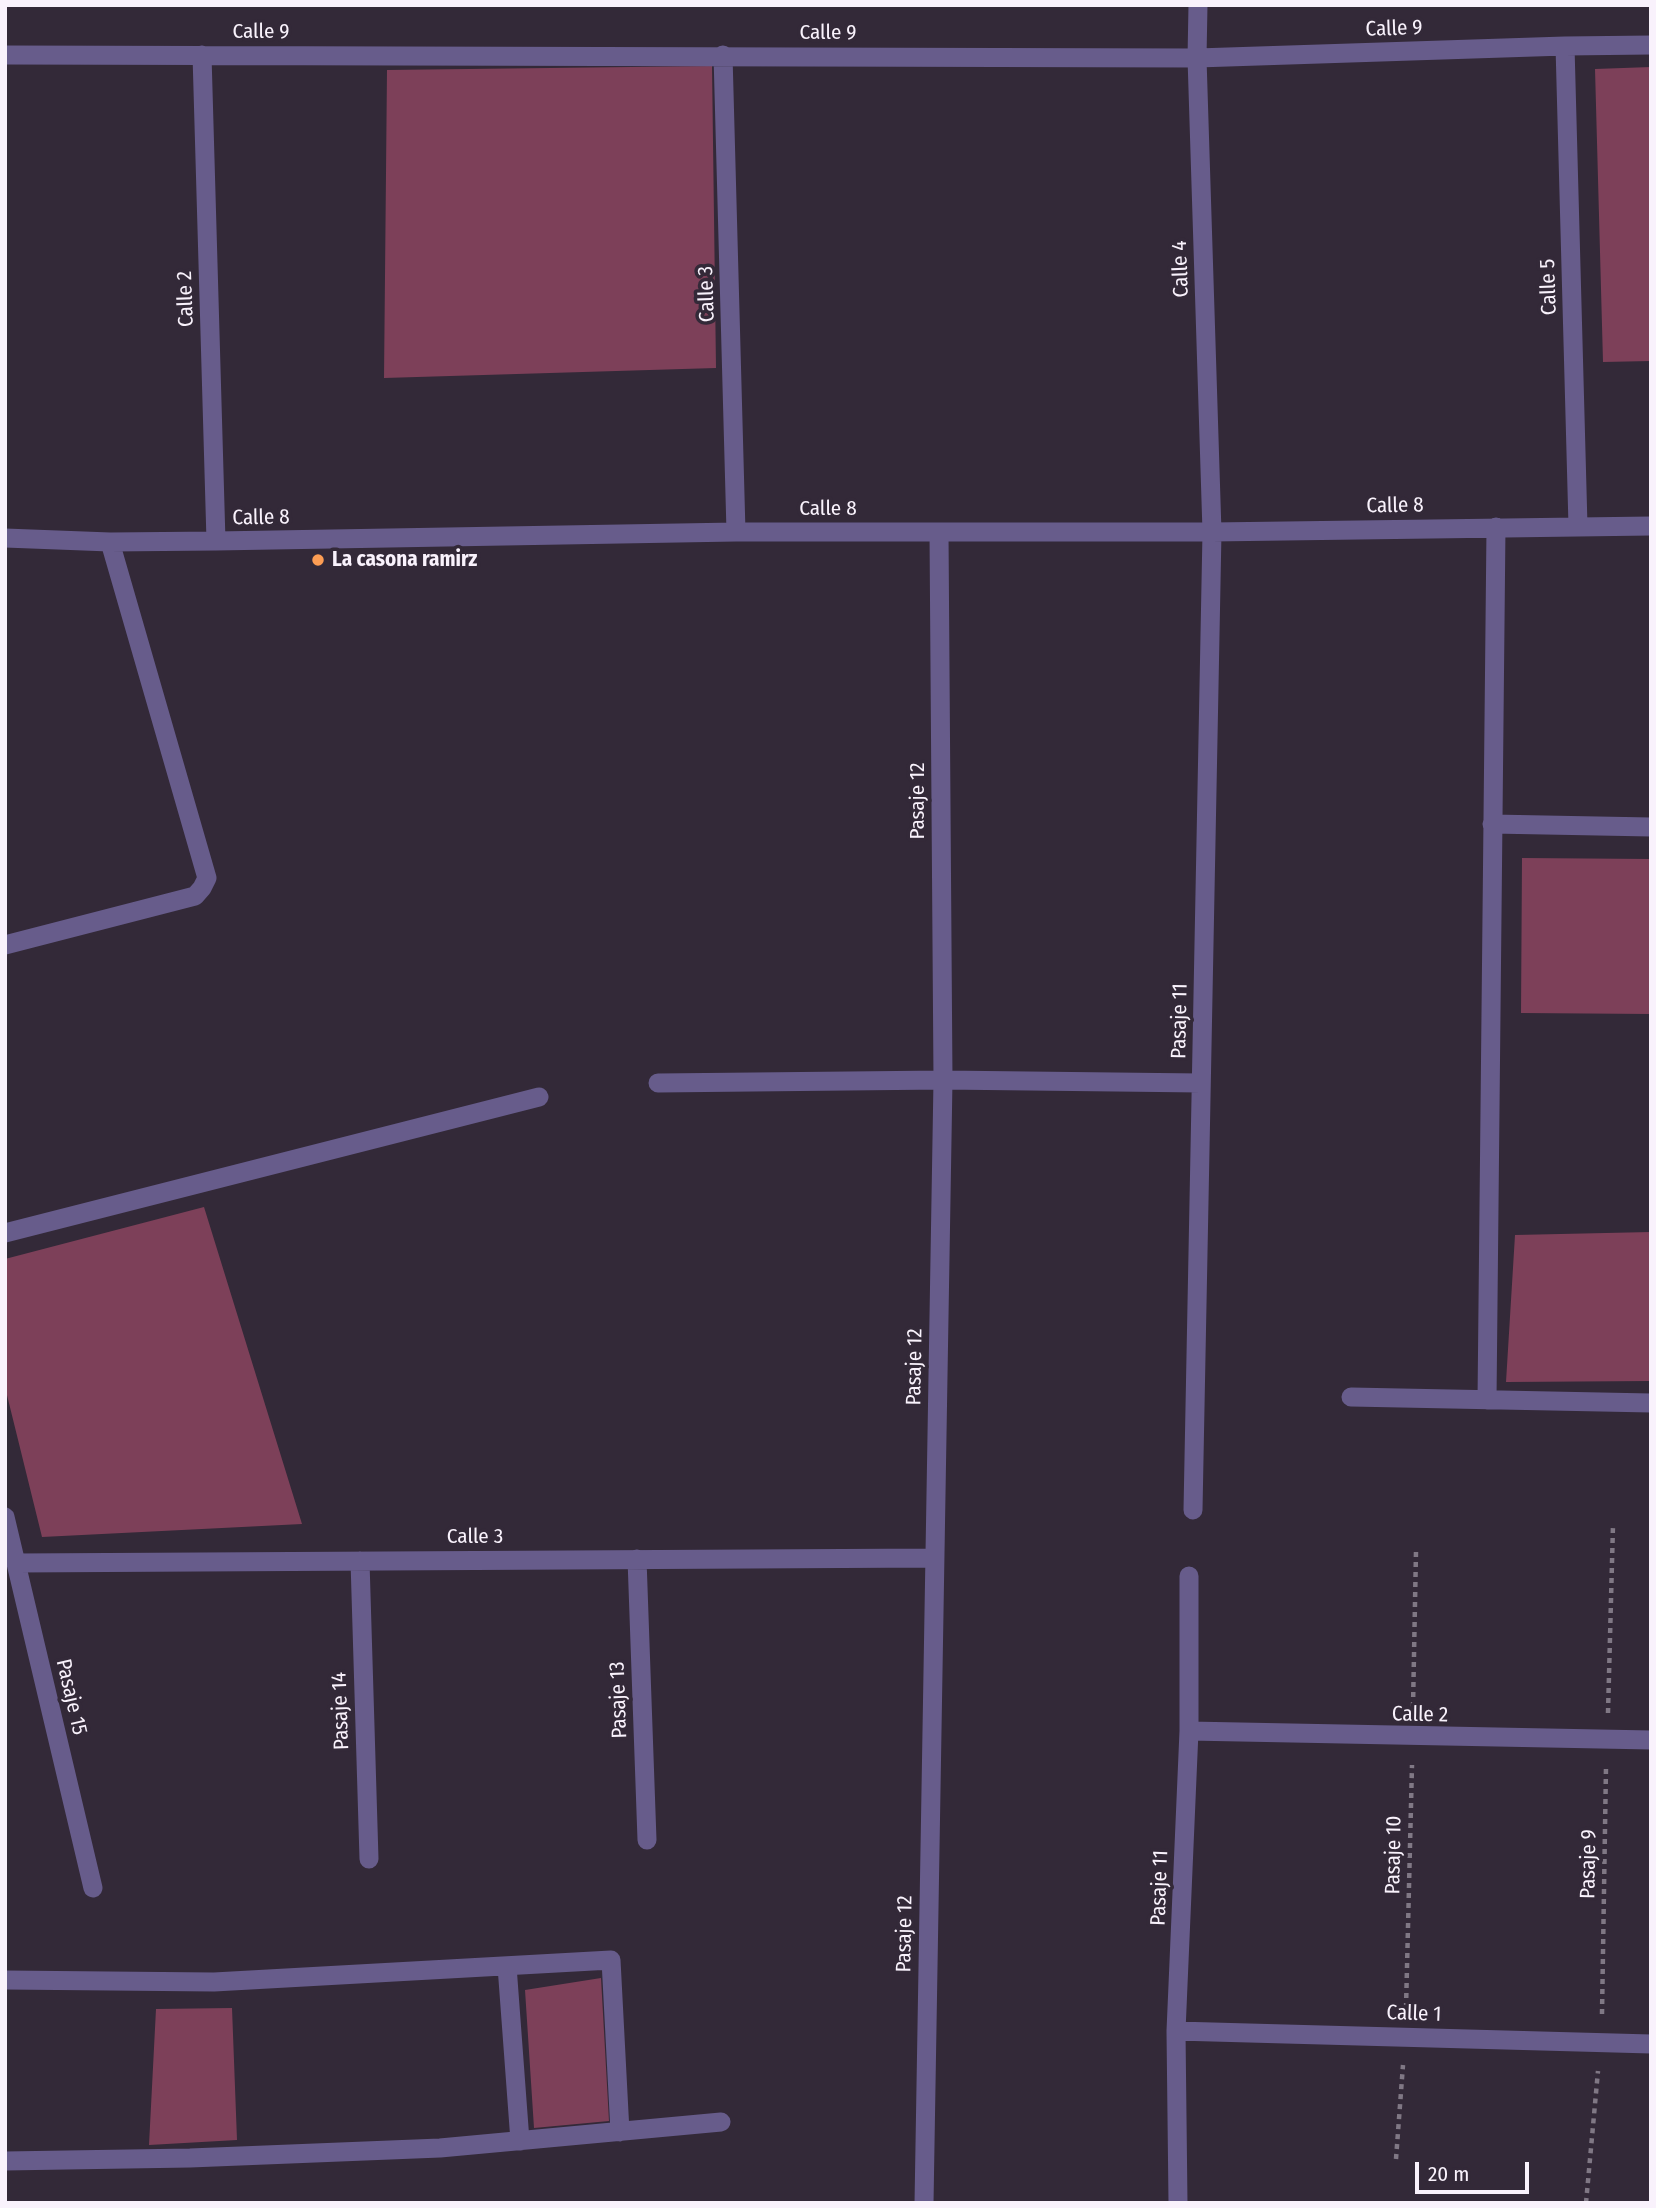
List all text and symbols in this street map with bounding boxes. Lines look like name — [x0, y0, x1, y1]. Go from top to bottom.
street label: Calle 9 — [1365, 15, 1423, 43]
street label: Calle 9 — [232, 19, 290, 45]
street label: Calle 9 — [799, 20, 857, 46]
street label: Calle 4 — [1167, 240, 1195, 298]
street label: Calle 5 — [1535, 258, 1563, 316]
street label: Calle 3 — [693, 265, 721, 323]
street label: Calle 2 — [172, 271, 200, 327]
street label: Calle 8 — [1366, 493, 1424, 519]
street label: Calle 8 — [799, 496, 857, 522]
street label: Calle 8 — [232, 505, 290, 531]
place label: La casona ramirz — [332, 547, 477, 573]
marker: La casona ramirz — [310, 552, 326, 568]
street label: Pasaje 12 — [905, 763, 931, 839]
street label: Pasaje 11 — [1167, 983, 1193, 1059]
street label: Pasaje 12 — [902, 1328, 928, 1406]
street label: Calle 3 — [447, 1524, 503, 1550]
street label: Pasaje 15 — [50, 1656, 92, 1738]
street label: Pasaje 13 — [605, 1661, 633, 1739]
street label: Pasaje 14 — [327, 1672, 355, 1750]
street label: Calle 2 — [1392, 1702, 1448, 1728]
street label: Pasaje 10 — [1381, 1815, 1407, 1895]
street label: Pasaje 9 — [1576, 1829, 1602, 1899]
street label: Pasaje 11 — [1146, 1850, 1174, 1926]
street label: Pasaje 12 — [892, 1895, 918, 1973]
street label: Calle 1 — [1386, 2000, 1442, 2028]
scale bar — [1418, 2148, 1532, 2192]
text: 20 m — [1428, 2161, 1469, 2187]

